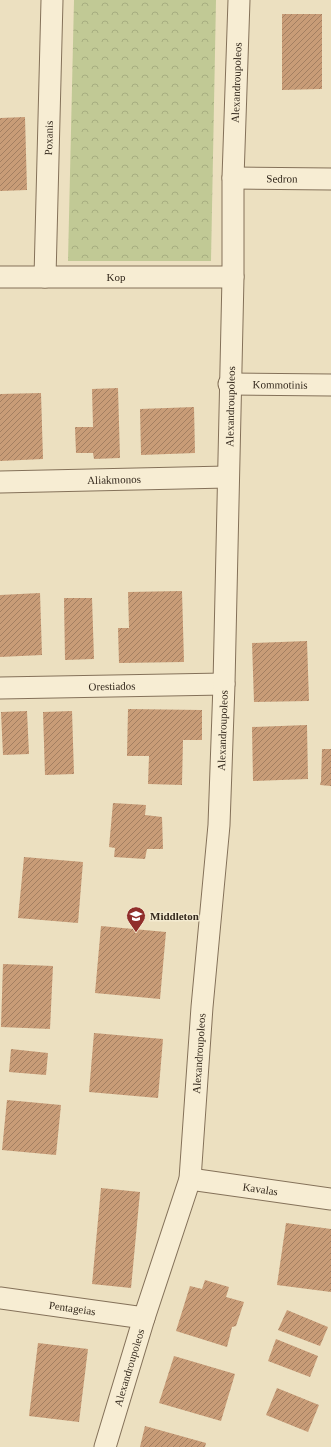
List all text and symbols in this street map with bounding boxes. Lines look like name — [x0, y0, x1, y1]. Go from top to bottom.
street label: Alexandroupoleos — [229, 42, 244, 123]
street label: Poxanis — [42, 120, 55, 156]
street label: Sedron — [266, 172, 298, 185]
street label: Kop — [107, 271, 126, 283]
street label: Alexandroupoleos — [223, 366, 237, 447]
street label: Kommotinis — [252, 378, 308, 391]
street label: Aliakmonos — [87, 473, 141, 486]
street label: Orestiados — [88, 680, 136, 692]
street label: Alexandroupoleos — [215, 690, 230, 771]
school or university icon: Middleton — [125, 905, 147, 933]
place label: Middleton — [150, 910, 199, 922]
street label: Alexandroupoleos — [190, 1013, 208, 1094]
street label: Kavalas — [242, 1181, 279, 1197]
street label: Pentageias — [48, 1299, 96, 1317]
street label: Alexandroupoleos — [112, 1327, 146, 1408]

